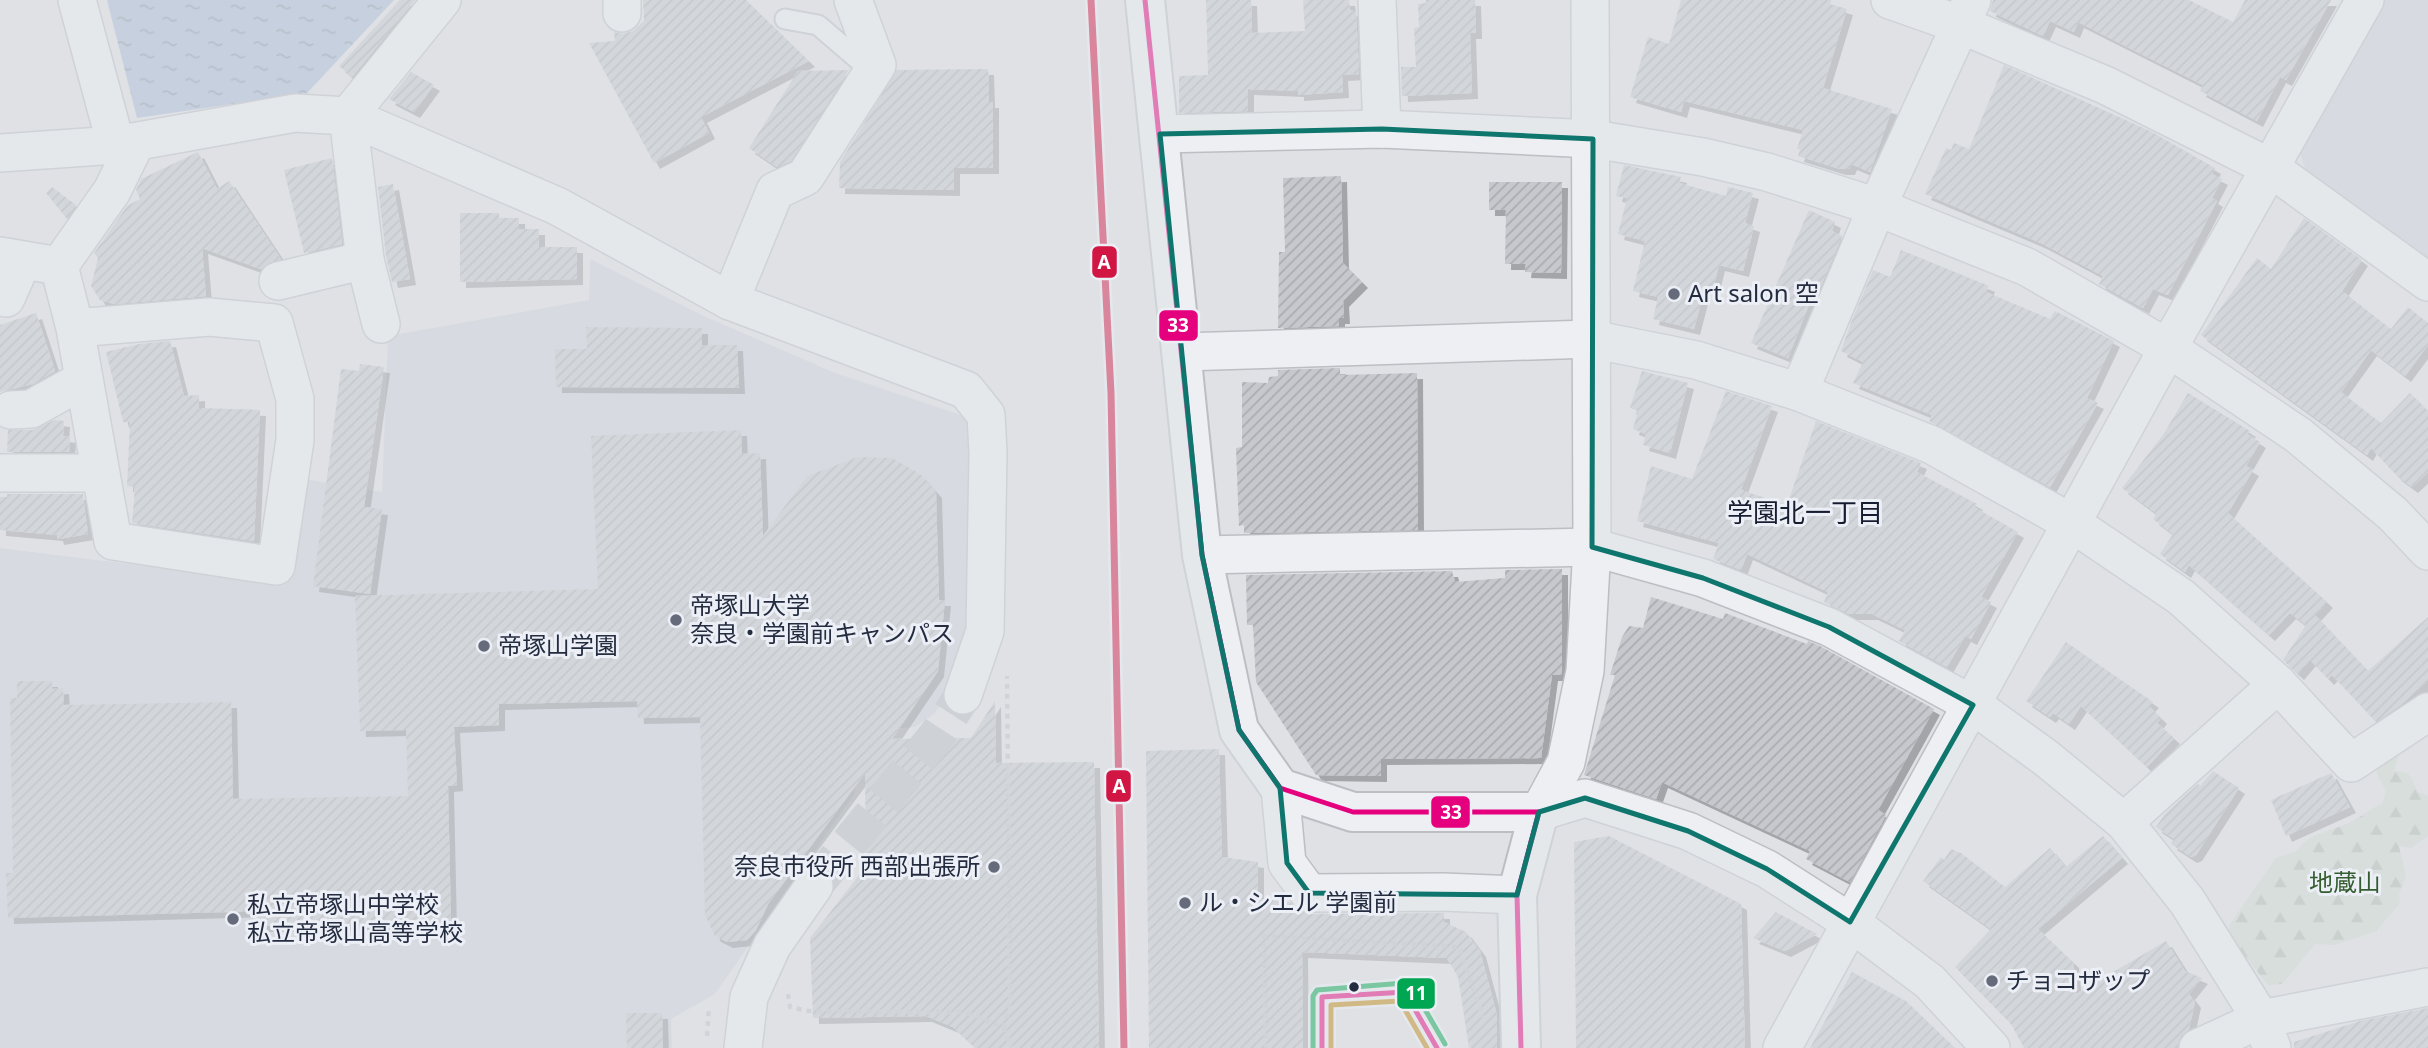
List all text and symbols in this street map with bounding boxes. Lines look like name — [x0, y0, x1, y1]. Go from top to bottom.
line badge: A — [1091, 245, 1118, 279]
text: A — [1097, 249, 1111, 275]
place label: Art salon 空 — [1688, 276, 1819, 309]
marker: Art salon 空 — [1666, 286, 1682, 302]
line badge: 33 — [1158, 309, 1199, 342]
text: 33 — [1167, 312, 1189, 338]
district label: 学園北一丁目 — [1727, 494, 1883, 530]
place label: 帝塚山大学 奈良・学園前キャンパス — [690, 588, 954, 649]
marker: 帝塚山大学 奈良・学園前キャンパス — [668, 612, 684, 628]
place label: 帝塚山学園 — [498, 628, 618, 661]
marker: 帝塚山学園 — [476, 638, 492, 654]
line badge: A — [1105, 769, 1132, 803]
text: A — [1112, 773, 1126, 799]
line badge: 33 — [1430, 795, 1471, 829]
text: 33 — [1440, 799, 1462, 825]
place label: 奈良市役所 西部出張所 — [734, 849, 980, 882]
marker: 奈良市役所 西部出張所 — [986, 859, 1002, 875]
park label: 地蔵山 — [2309, 865, 2381, 898]
place label: ル・シエル 学園前 — [1199, 885, 1397, 918]
place label: 私立帝塚山中学校 私立帝塚山高等学校 — [247, 887, 463, 948]
marker: ル・シエル 学園前 — [1177, 895, 1193, 911]
marker: 私立帝塚山中学校 私立帝塚山高等学校 — [225, 911, 241, 927]
place label: チョコザップ — [2006, 963, 2150, 996]
marker: チョコザップ — [1984, 973, 2000, 989]
line badge: 11 — [1396, 977, 1436, 1010]
unlabelled marker — [1347, 980, 1361, 994]
text: 11 — [1405, 980, 1427, 1006]

